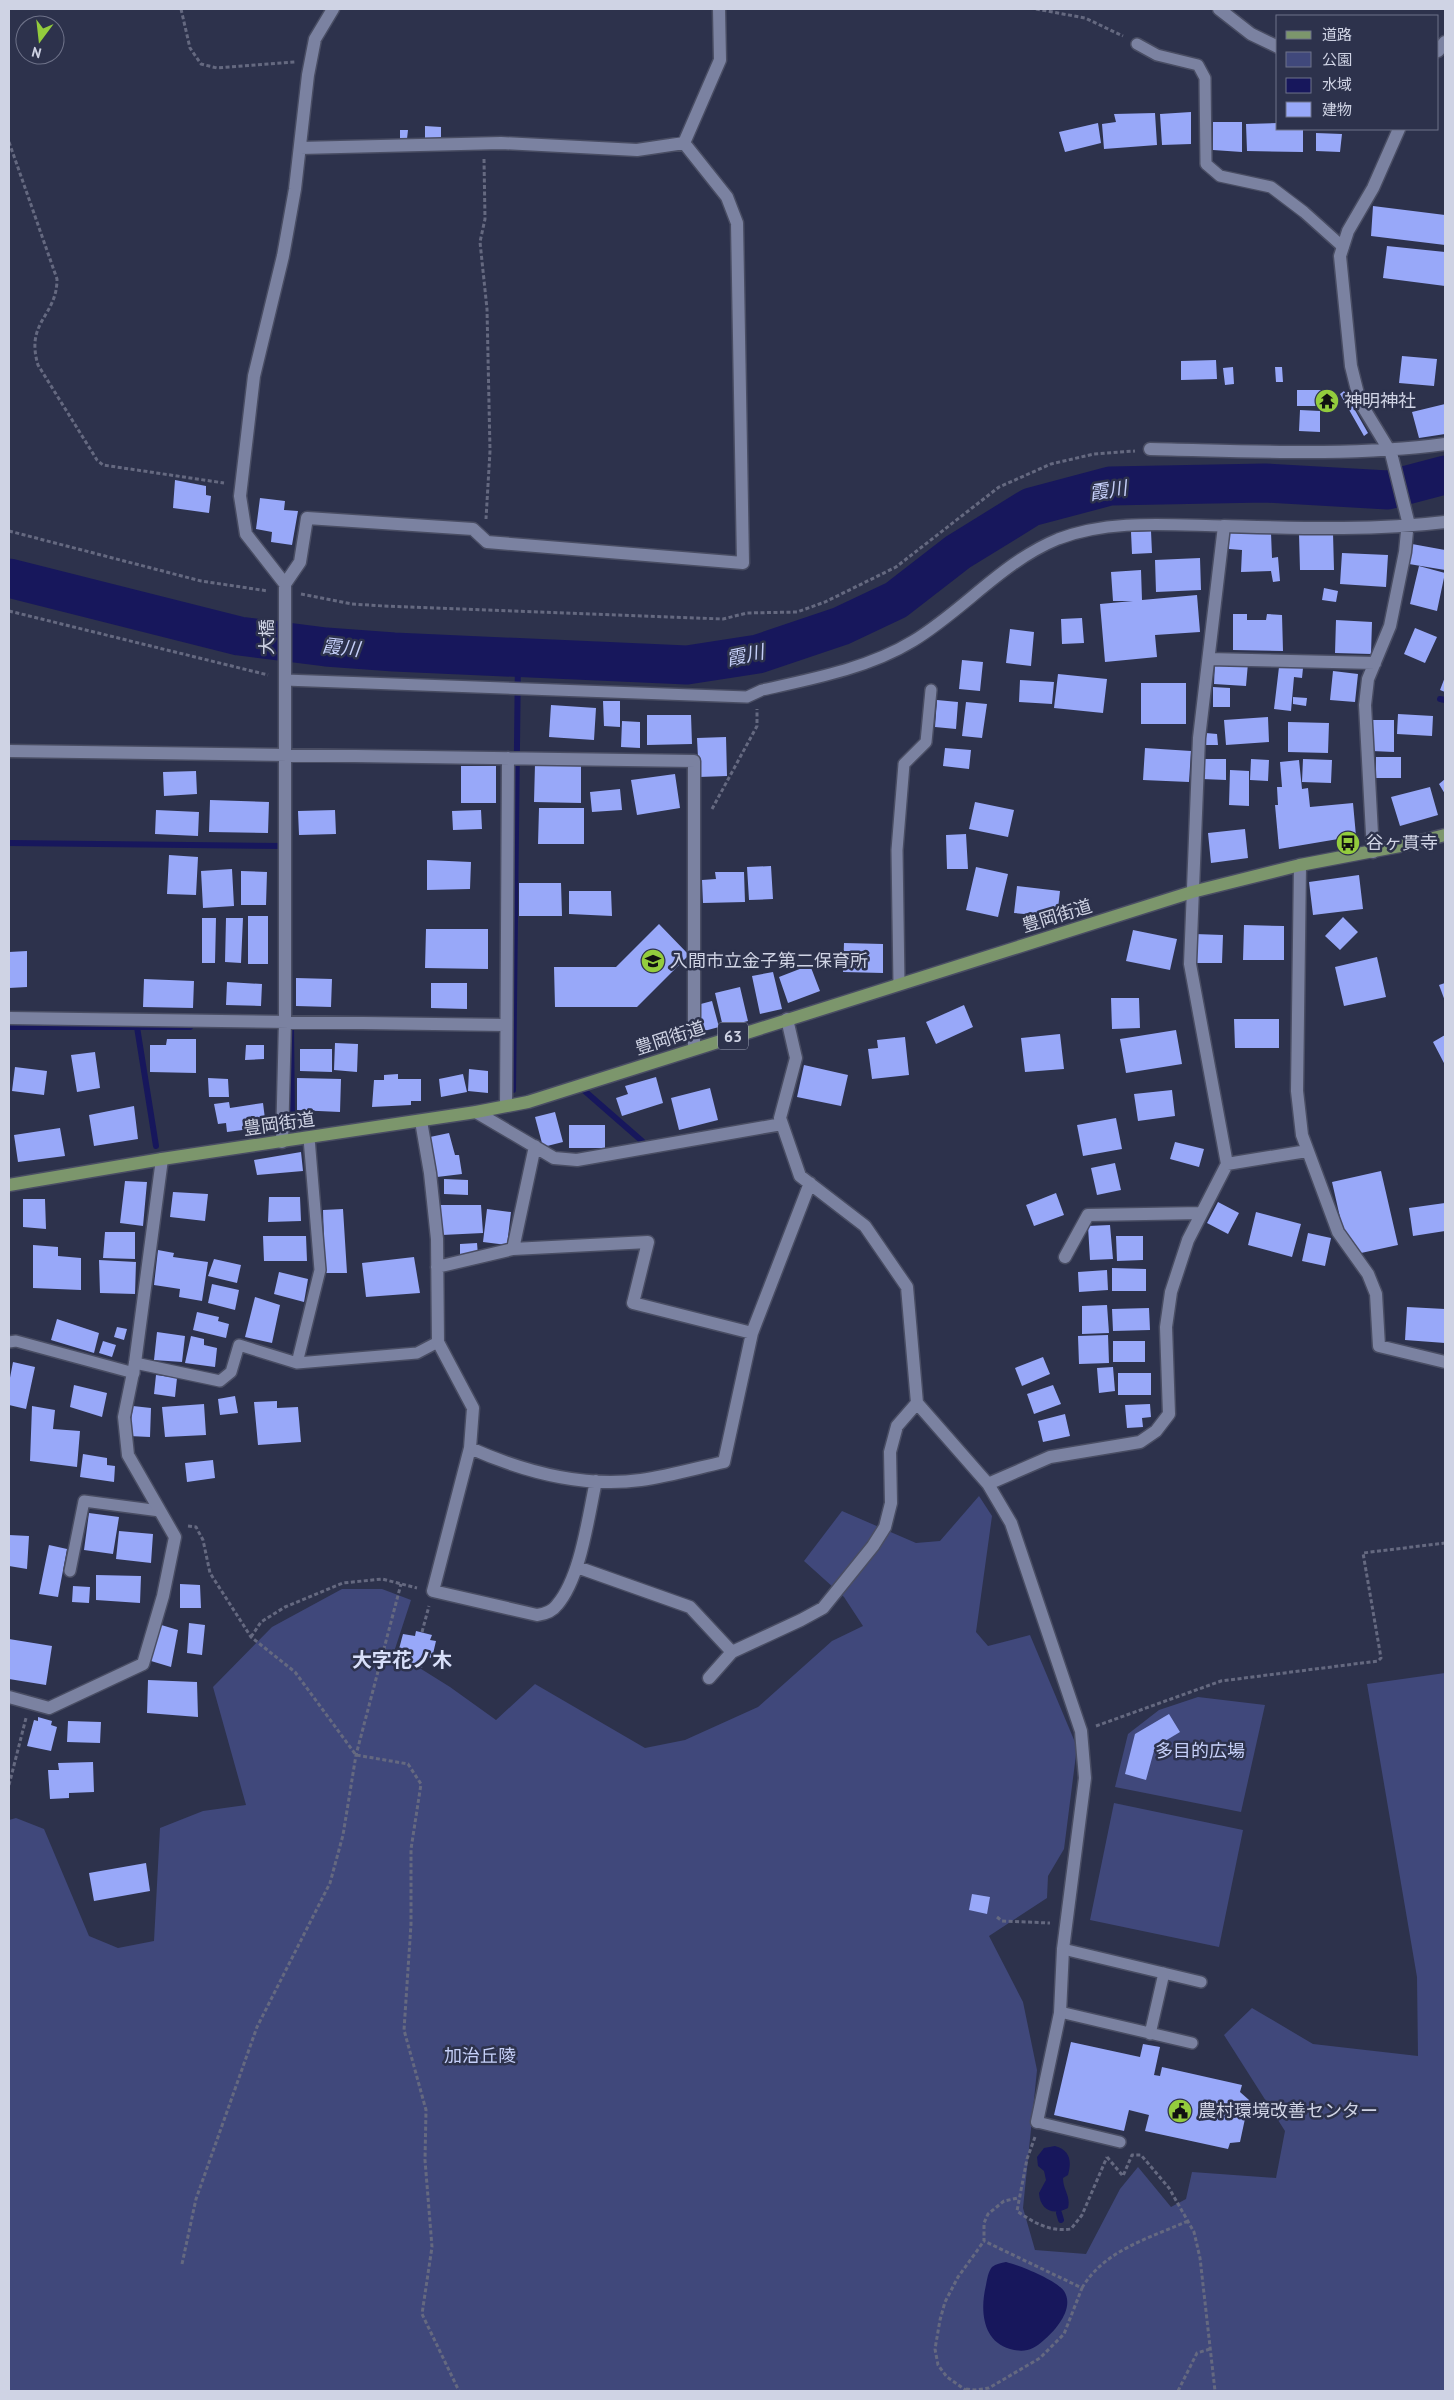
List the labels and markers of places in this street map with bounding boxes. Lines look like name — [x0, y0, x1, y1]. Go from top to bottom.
temple icon: 神明神社 — [1314, 388, 1340, 414]
place label: 神明神社 — [1344, 389, 1416, 412]
bus stop icon: 谷ヶ貫寺 — [1335, 830, 1361, 856]
place label: 谷ヶ貫寺 — [1366, 831, 1438, 854]
school or university icon: 入間市立金子第二保育所 — [640, 948, 666, 974]
place label: 入間市立金子第二保育所 — [670, 949, 868, 972]
public building icon: 農村環境改善センター — [1167, 2098, 1193, 2124]
place label: 農村環境改善センター — [1198, 2099, 1378, 2122]

